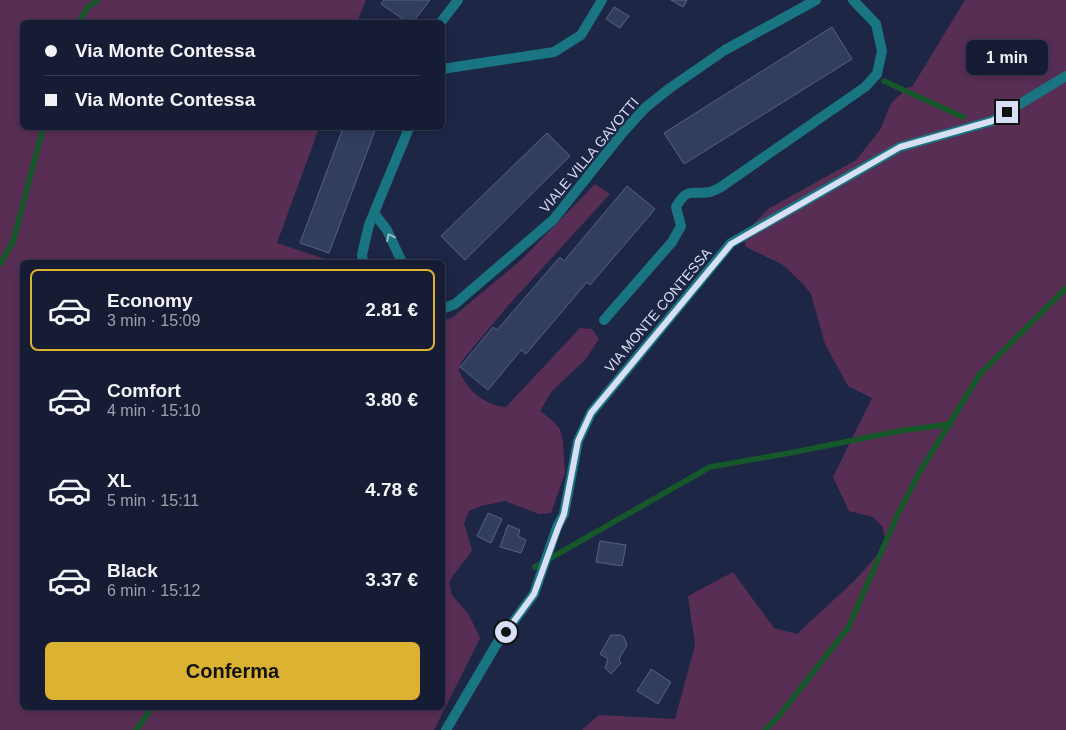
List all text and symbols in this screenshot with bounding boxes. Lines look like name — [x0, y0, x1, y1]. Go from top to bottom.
callout: 1 min — [966, 39, 1048, 74]
text: Via Monte Contessa — [75, 40, 255, 61]
text: 1 min — [986, 49, 1028, 66]
text: Via Monte Contessa — [75, 89, 255, 110]
street label: VIALE VILLA GAVOTTI — [536, 94, 642, 216]
route end — [996, 101, 1018, 123]
one-way arrow — [386, 233, 396, 242]
street label: VIA MONTE CONTESSA — [601, 244, 715, 375]
icon: car — [47, 288, 92, 333]
text: Economy — [107, 290, 193, 311]
text: 2.81 € — [365, 299, 418, 320]
text: 3 min · 15:09 — [107, 312, 200, 329]
icon: car — [47, 378, 92, 423]
text: Comfort — [107, 380, 181, 401]
text: 3.80 € — [365, 389, 418, 410]
text: 4 min · 15:10 — [107, 402, 200, 419]
icon: car — [47, 468, 92, 513]
text: XL — [107, 470, 131, 491]
text: 4.78 € — [365, 479, 418, 500]
text: 5 min · 15:11 — [107, 492, 199, 509]
icon: car — [47, 558, 92, 603]
text: Black — [107, 560, 158, 581]
text: 3.37 € — [365, 569, 418, 590]
text: 6 min · 15:12 — [107, 582, 200, 599]
route start — [495, 621, 517, 643]
button: Conferma — [45, 642, 420, 700]

